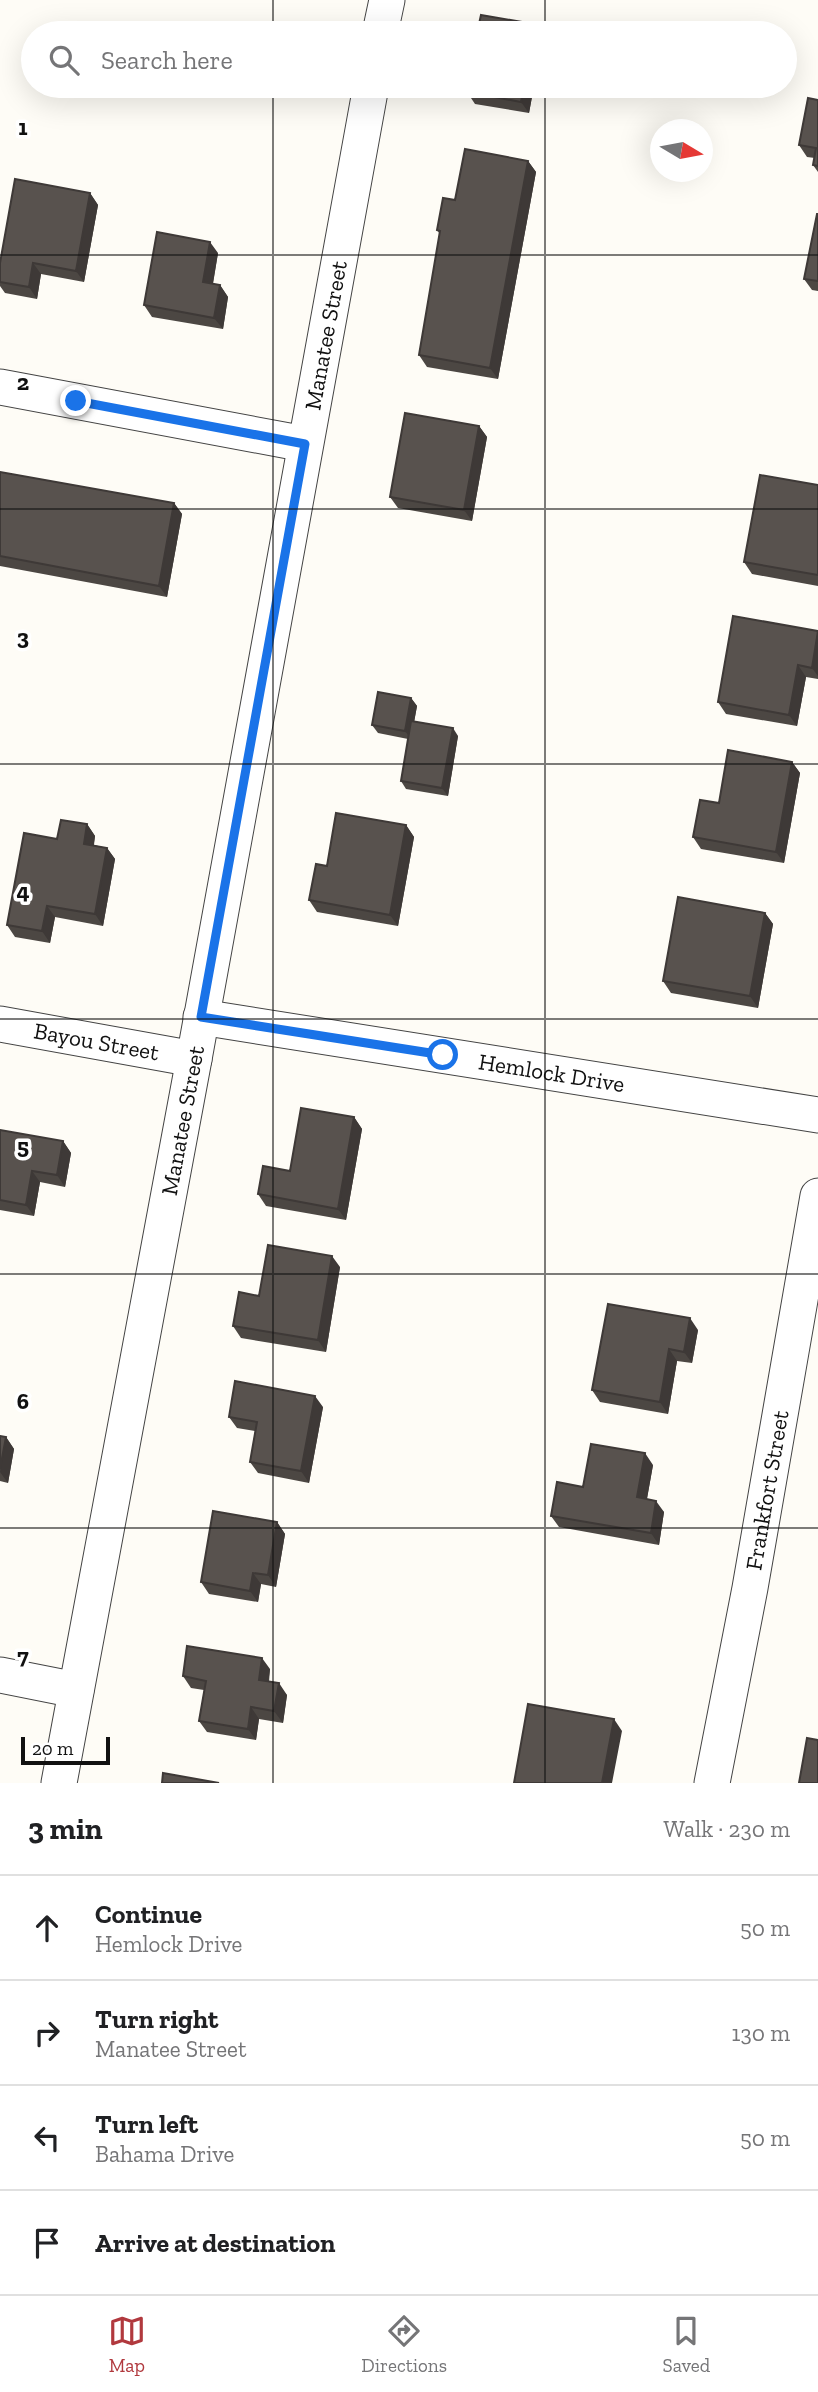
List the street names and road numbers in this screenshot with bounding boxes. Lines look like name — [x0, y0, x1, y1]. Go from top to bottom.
street label: Manatee Street — [298, 258, 353, 412]
street label: Bayou Street — [32, 1016, 162, 1066]
street label: Manatee Street — [155, 1043, 210, 1197]
street label: Hemlock Drive — [477, 1047, 627, 1098]
street label: Frankfort Street — [739, 1408, 795, 1572]

